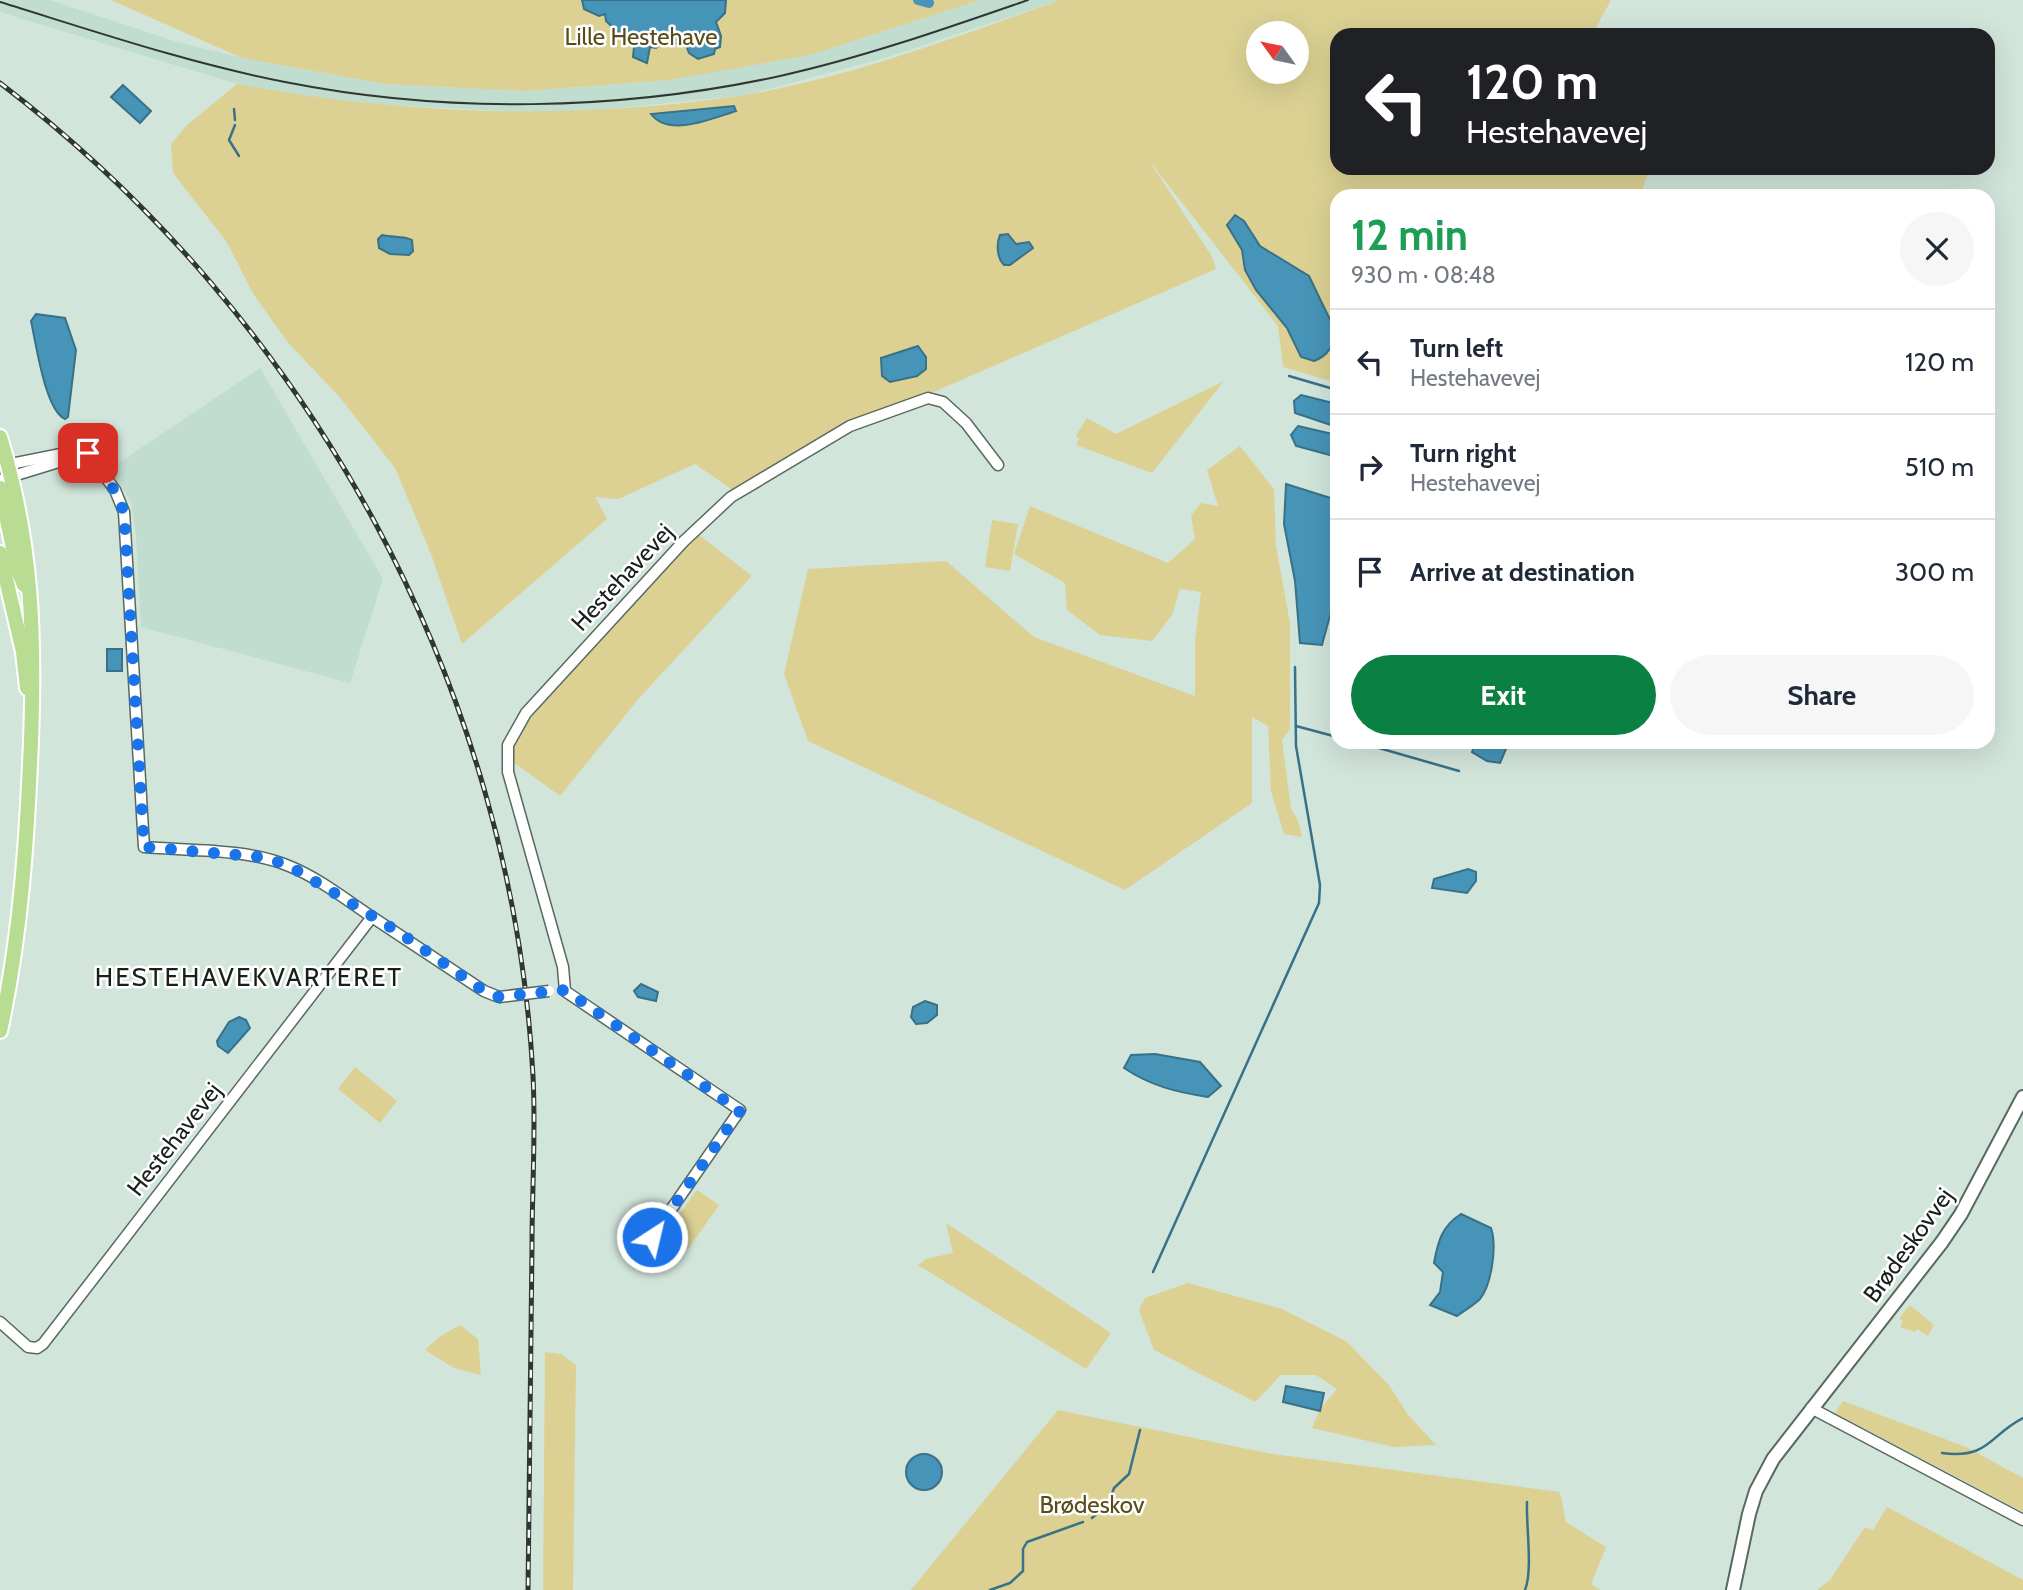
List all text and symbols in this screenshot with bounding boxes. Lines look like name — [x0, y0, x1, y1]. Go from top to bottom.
north arrow — [1246, 21, 1309, 84]
map controls — [1246, 21, 1309, 84]
park label: Lille Hestehave — [564, 22, 718, 51]
text: 120 m — [1466, 52, 1598, 111]
icon: left — [1351, 56, 1442, 147]
text: Hestehavevej — [1466, 112, 1647, 151]
text: 12 min — [1351, 209, 1468, 261]
button: close — [1900, 212, 1974, 286]
text: 930 m · 08:48 — [1351, 261, 1496, 289]
text: Turn left — [1410, 332, 1503, 364]
icon: left — [1351, 343, 1389, 381]
text: 120 m — [1905, 346, 1974, 378]
text: Hestehavevej — [1410, 364, 1540, 392]
pin — [58, 423, 118, 483]
icon: arrive — [69, 434, 107, 472]
text: Turn right — [1410, 437, 1516, 469]
icon: right — [1351, 448, 1389, 486]
text: 510 m — [1905, 451, 1974, 483]
text: Hestehavevej — [1410, 469, 1540, 497]
street label: Hestehavevej — [565, 517, 679, 637]
icon: arrive — [1351, 553, 1389, 591]
text: Arrive at destination — [1410, 556, 1635, 588]
text: 300 m — [1895, 556, 1974, 588]
button: Exit — [1351, 655, 1656, 735]
button: Share — [1670, 655, 1974, 735]
district label: HESTEHAVEKVARTERET — [95, 961, 403, 993]
street label: Hestehavevej — [121, 1077, 227, 1201]
street label: Brødeskovvej — [1857, 1182, 1959, 1308]
position arrow — [615, 1200, 689, 1274]
park label: Brødeskov — [1039, 1490, 1145, 1519]

